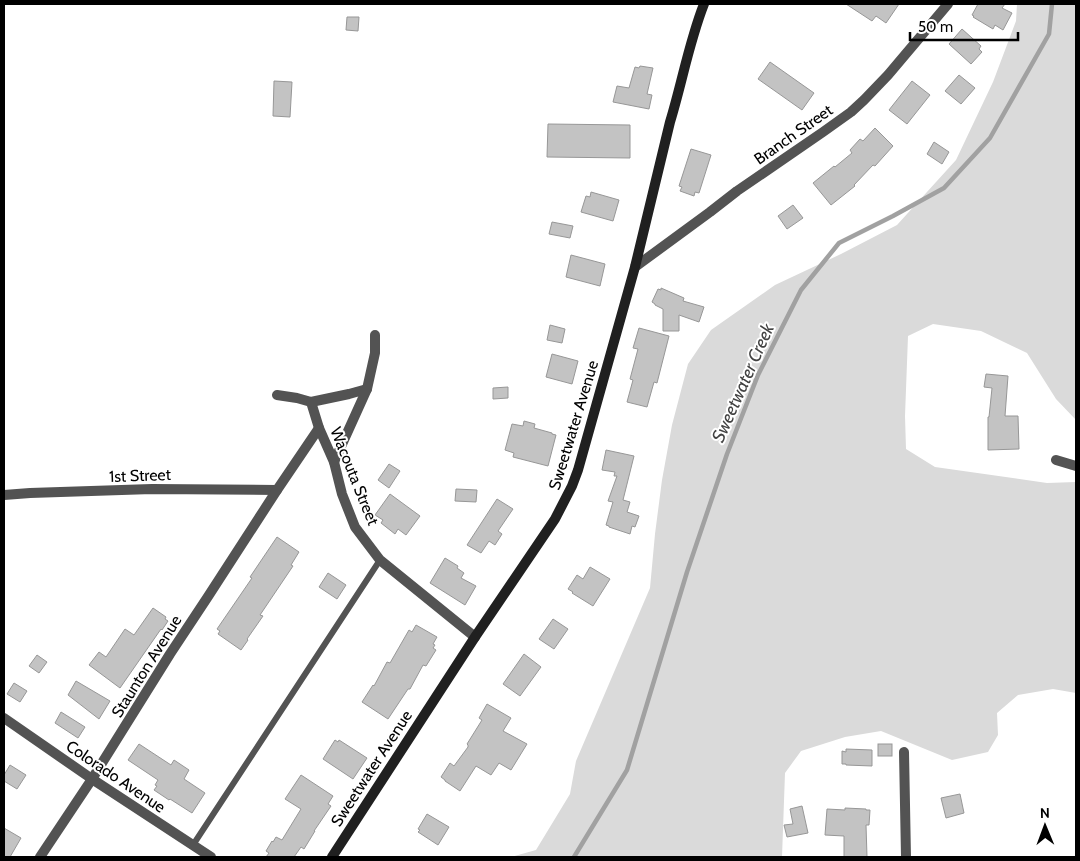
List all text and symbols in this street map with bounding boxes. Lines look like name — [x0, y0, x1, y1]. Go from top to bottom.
scale bar — [910, 10, 1018, 42]
text: 50 m — [918, 18, 953, 36]
street label: Branch Street — [750, 100, 837, 168]
water label: Sweetwater Creek — [707, 319, 779, 446]
street label: Sweetwater Avenue — [545, 358, 602, 492]
street label: Wacouta Street — [326, 424, 383, 529]
street label: 1st Street — [109, 465, 172, 486]
street label: Staunton Avenue — [107, 612, 185, 721]
street label: Sweetwater Avenue — [327, 707, 416, 830]
street label: Colorado Avenue — [62, 736, 169, 817]
north arrow — [1020, 801, 1070, 851]
text: N — [1040, 804, 1050, 822]

